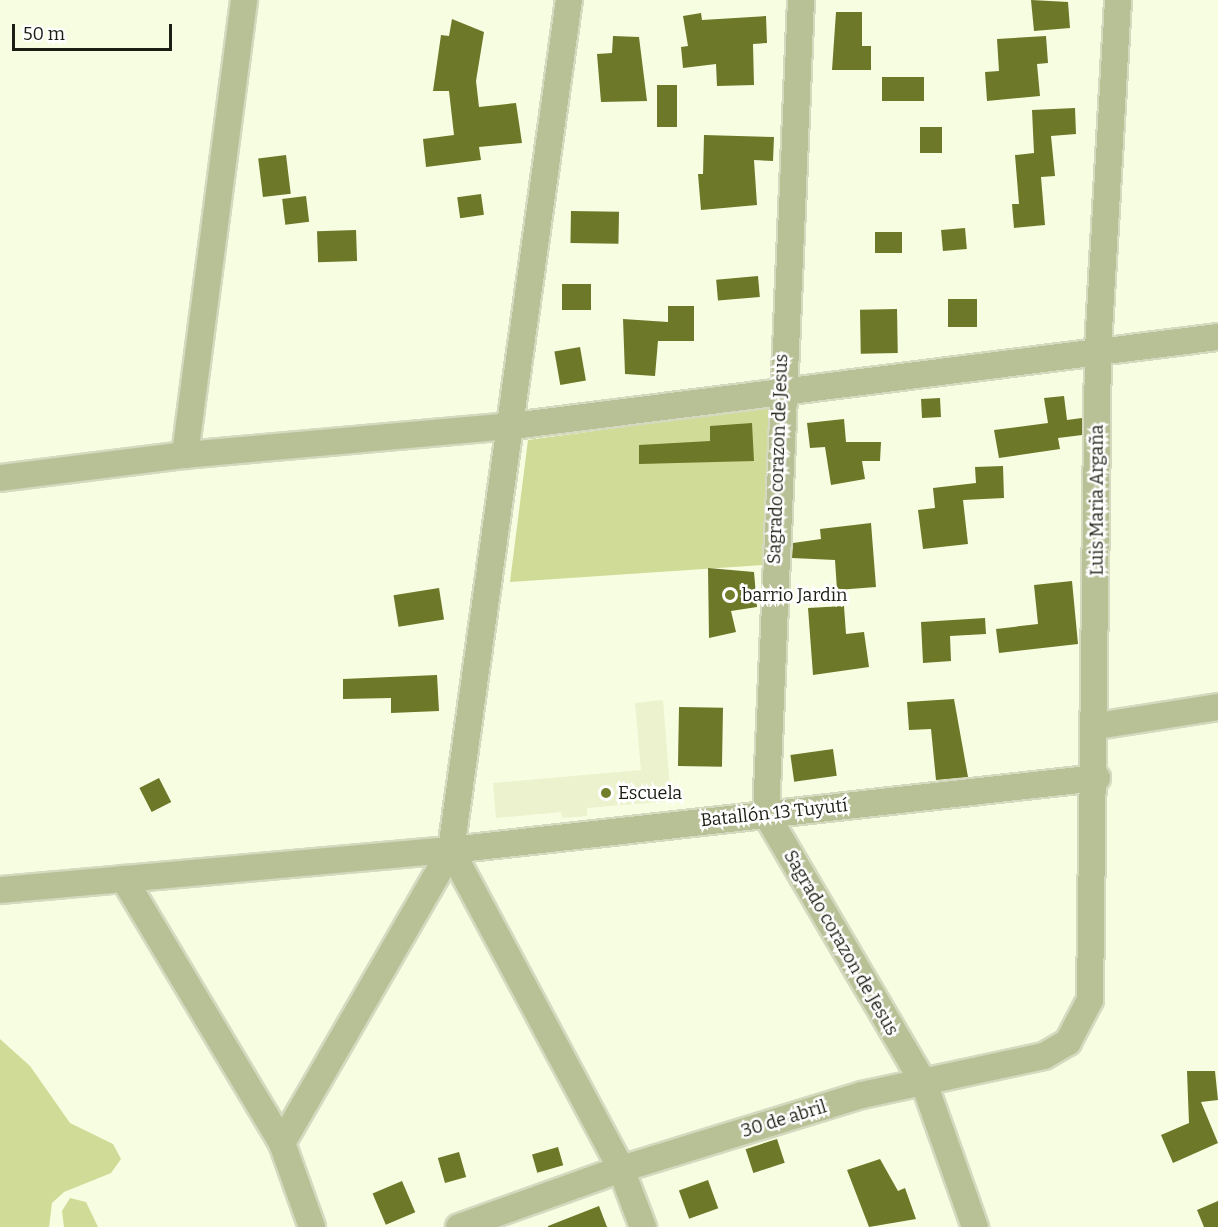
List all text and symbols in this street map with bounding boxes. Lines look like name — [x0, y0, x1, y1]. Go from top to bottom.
scale bar — [15, 12, 176, 50]
text: 50 m — [23, 23, 65, 45]
street label: Sagrado corazon de Jesus — [764, 353, 792, 565]
street label: Luis Maria Argaña — [1086, 424, 1108, 576]
place label: barrio Jardin — [742, 584, 847, 606]
marker: barrio Jardin — [723, 588, 737, 602]
place label: Escuela — [618, 782, 682, 804]
marker: Escuela — [599, 786, 613, 800]
street label: Batallón 13 Tuyutí — [699, 795, 849, 831]
street label: Sagrado corazon de Jesus — [779, 846, 903, 1040]
street label: 30 de abril — [739, 1096, 829, 1142]

